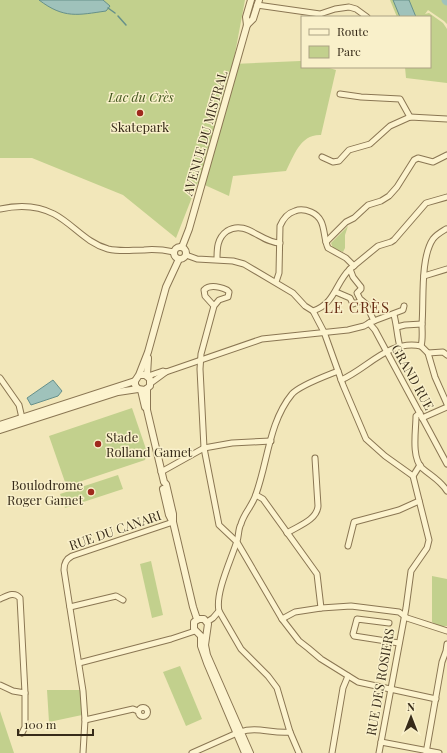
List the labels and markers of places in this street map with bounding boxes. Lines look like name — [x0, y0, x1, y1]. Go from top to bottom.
marker: Skatepark — [135, 108, 145, 118]
place label: Skatepark — [111, 118, 170, 135]
place label: Stade Rolland Gamet — [106, 428, 193, 460]
marker: Stade Rolland Gamet — [93, 439, 103, 449]
place label: Boulodrome Roger Gamet — [7, 476, 83, 508]
marker: Boulodrome Roger Gamet — [86, 487, 96, 497]

